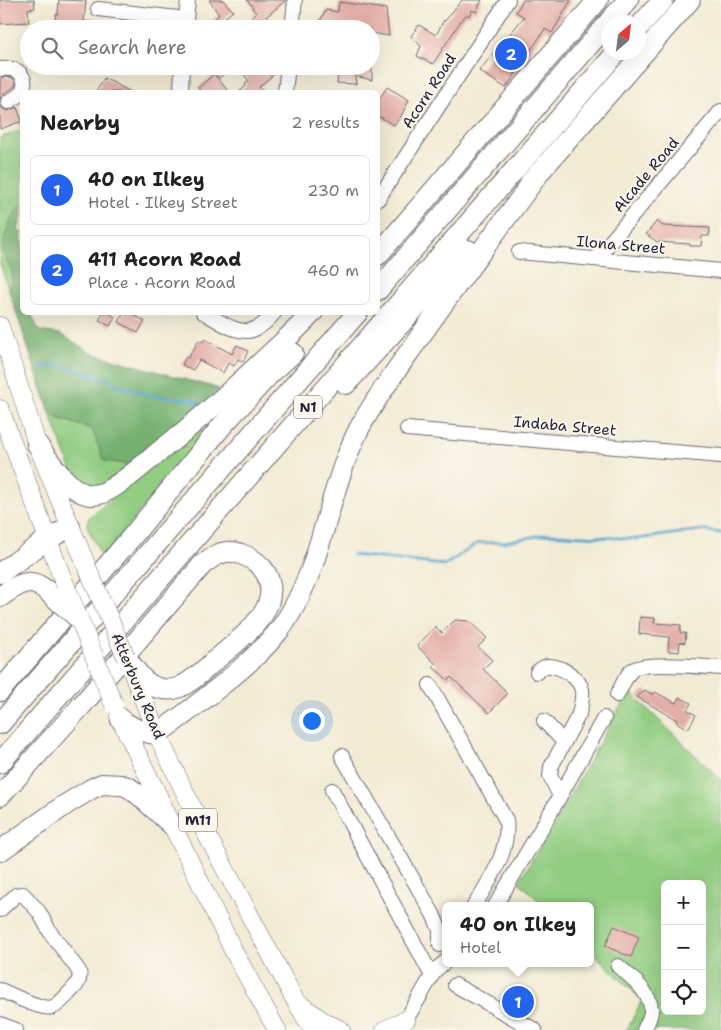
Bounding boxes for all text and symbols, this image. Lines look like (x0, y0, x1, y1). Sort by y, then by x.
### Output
north arrow (601, 15, 646, 60)
search box (20, 20, 380, 75)
icon: search (38, 34, 66, 62)
text: Search here (78, 35, 187, 60)
pin: 2 (495, 35, 527, 73)
street label: Acorn Road (397, 49, 461, 132)
text: Nearby (40, 109, 120, 137)
text: 2 results (291, 112, 360, 133)
street label: Alcade Road (609, 133, 684, 217)
text: 40 on Ilkey (88, 167, 205, 192)
text: 1 (53, 180, 61, 201)
text: 230 m (307, 180, 359, 201)
text: Hotel · Ilkey Street (88, 192, 238, 213)
street label: Ilona Street (576, 231, 666, 259)
text: 411 Acorn Road (88, 247, 241, 272)
text: 2 (51, 260, 63, 281)
text: 460 m (307, 260, 359, 281)
text: Place · Acorn Road (88, 272, 236, 293)
road number: N1 (294, 396, 322, 418)
street label: Indaba Street (513, 412, 617, 440)
street label: Atterbury Road (107, 630, 170, 743)
your location (299, 708, 325, 734)
road number: M11 (179, 808, 217, 832)
map controls (661, 880, 706, 1015)
button: + (661, 880, 706, 925)
popup (442, 902, 594, 967)
text: 40 on Ilkey (460, 912, 576, 937)
button: − (661, 925, 706, 970)
text: Hotel (460, 937, 501, 958)
button: locate (661, 970, 706, 1015)
pin: 1 (502, 983, 534, 1021)

